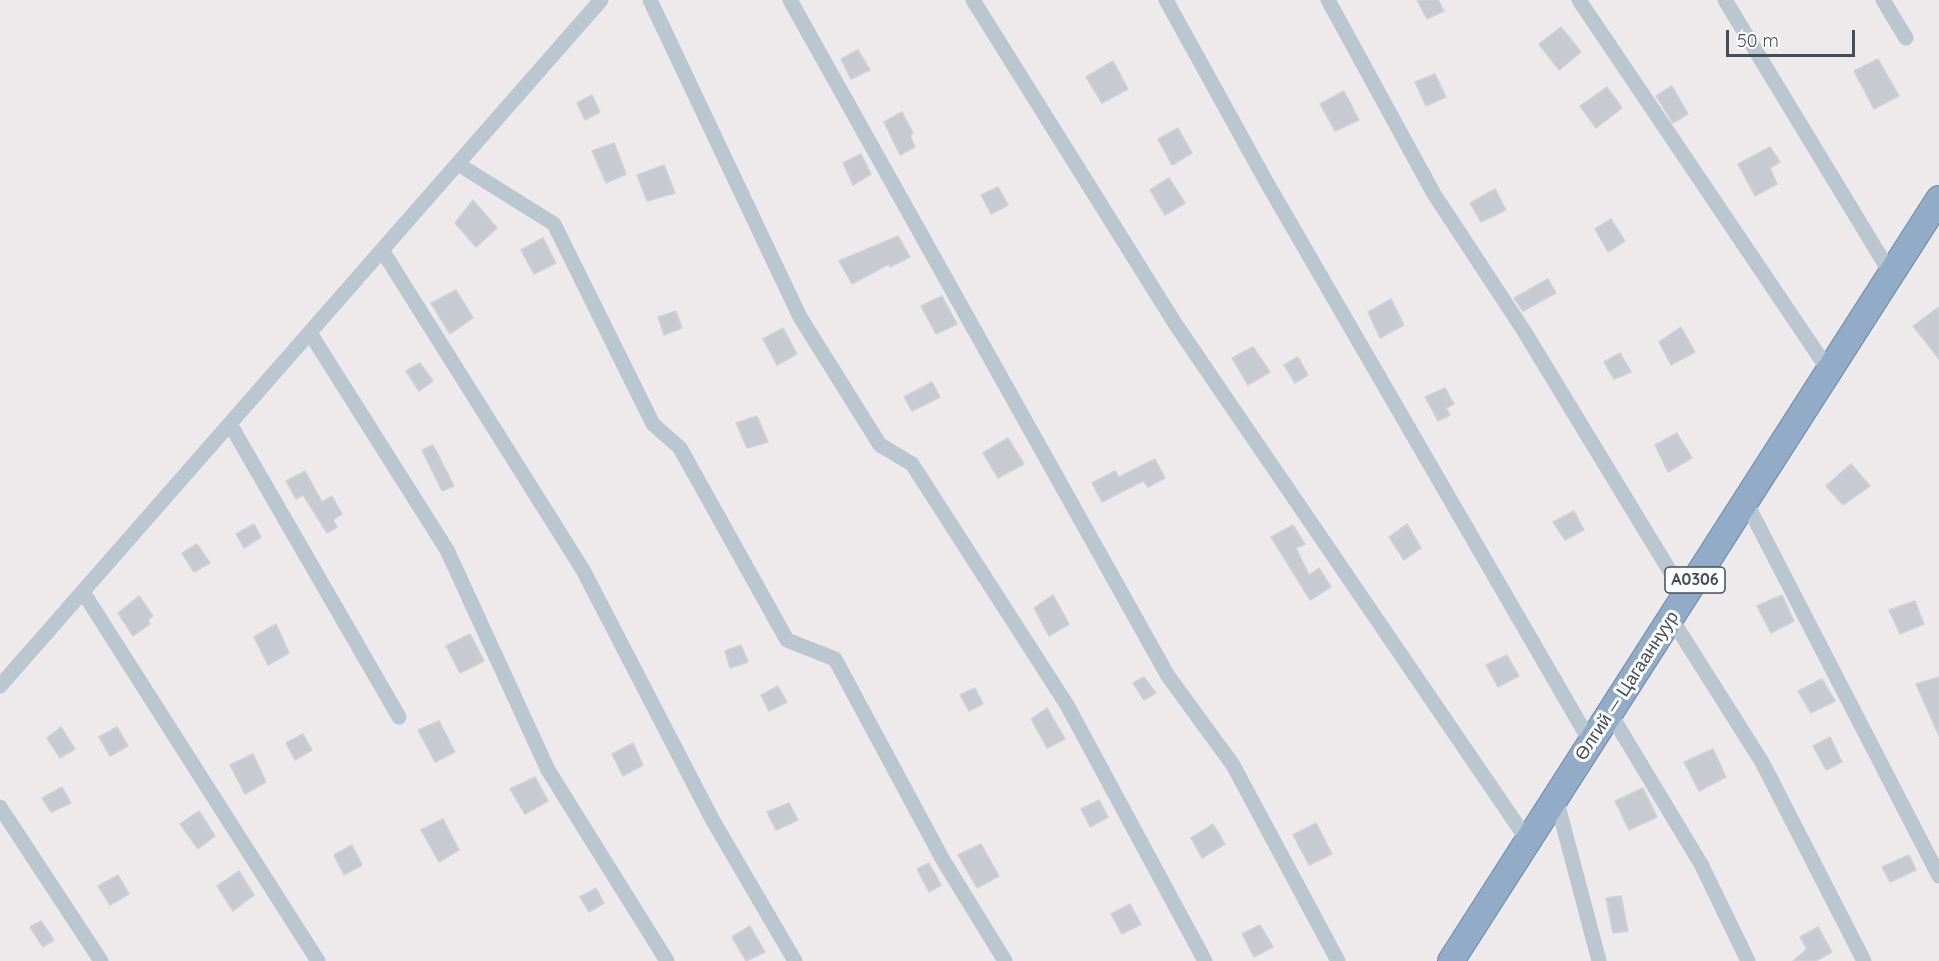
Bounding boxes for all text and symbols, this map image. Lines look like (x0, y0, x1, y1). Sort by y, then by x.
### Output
scale bar (1729, 18, 1858, 56)
text: 50 m (1737, 29, 1779, 52)
road number: A0306 (1665, 567, 1725, 593)
street label: Өлгий — Цагааннуур (1571, 607, 1683, 765)

